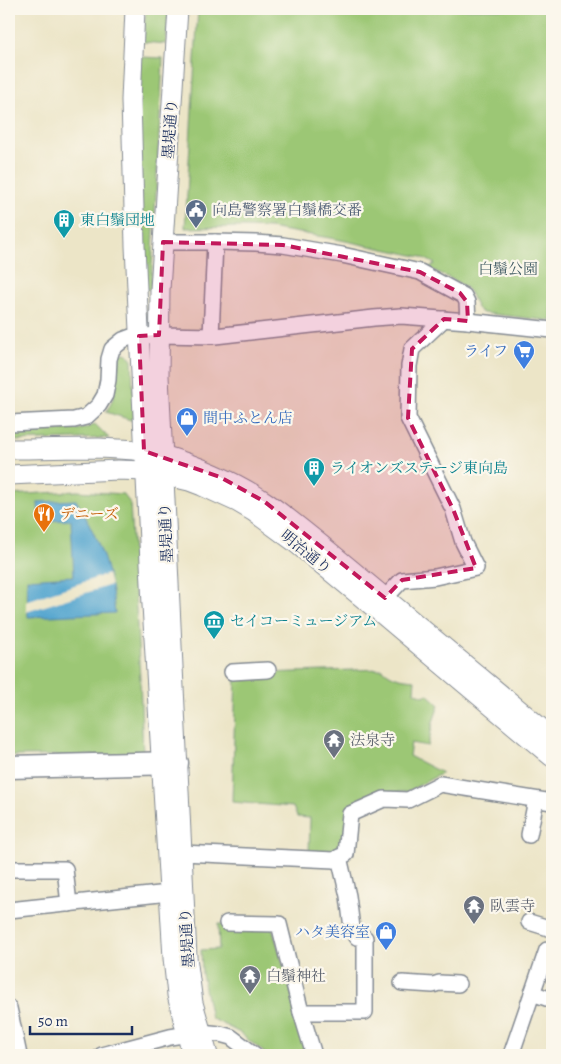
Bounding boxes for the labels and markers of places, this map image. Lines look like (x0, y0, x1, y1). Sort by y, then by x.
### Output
public building icon: 向島警察署白鬚橋交番 (184, 198, 208, 229)
place label: 向島警察署白鬚橋交番 (212, 200, 362, 220)
building icon: 東白鬚団地 (52, 208, 76, 239)
place label: 東白鬚団地 (80, 210, 155, 230)
supermarket icon: ライフ (512, 339, 536, 370)
place label: ライフ (464, 341, 508, 361)
shop icon: 間中ふとん店 (175, 406, 199, 437)
place label: 間中ふとん店 (203, 408, 293, 428)
building icon: ライオンズステージ東向島 (302, 456, 326, 487)
place label: ライオンズステージ東向島 (330, 458, 508, 478)
restaurant icon: デニーズ (32, 502, 56, 533)
place label: デニーズ (60, 504, 119, 524)
museum icon: セイコーミュージアム (202, 609, 226, 640)
place label: セイコーミュージアム (230, 611, 377, 631)
temple icon: 法泉寺 (322, 728, 346, 759)
place label: 法泉寺 (350, 730, 395, 750)
temple icon: 臥雲寺 (462, 894, 486, 925)
place label: 臥雲寺 (490, 896, 535, 916)
shop icon: ハタ美容室 (374, 920, 398, 951)
place label: ハタ美容室 (295, 922, 370, 942)
temple icon: 白鬚神社 (238, 964, 262, 995)
place label: 白鬚神社 (266, 966, 326, 986)

